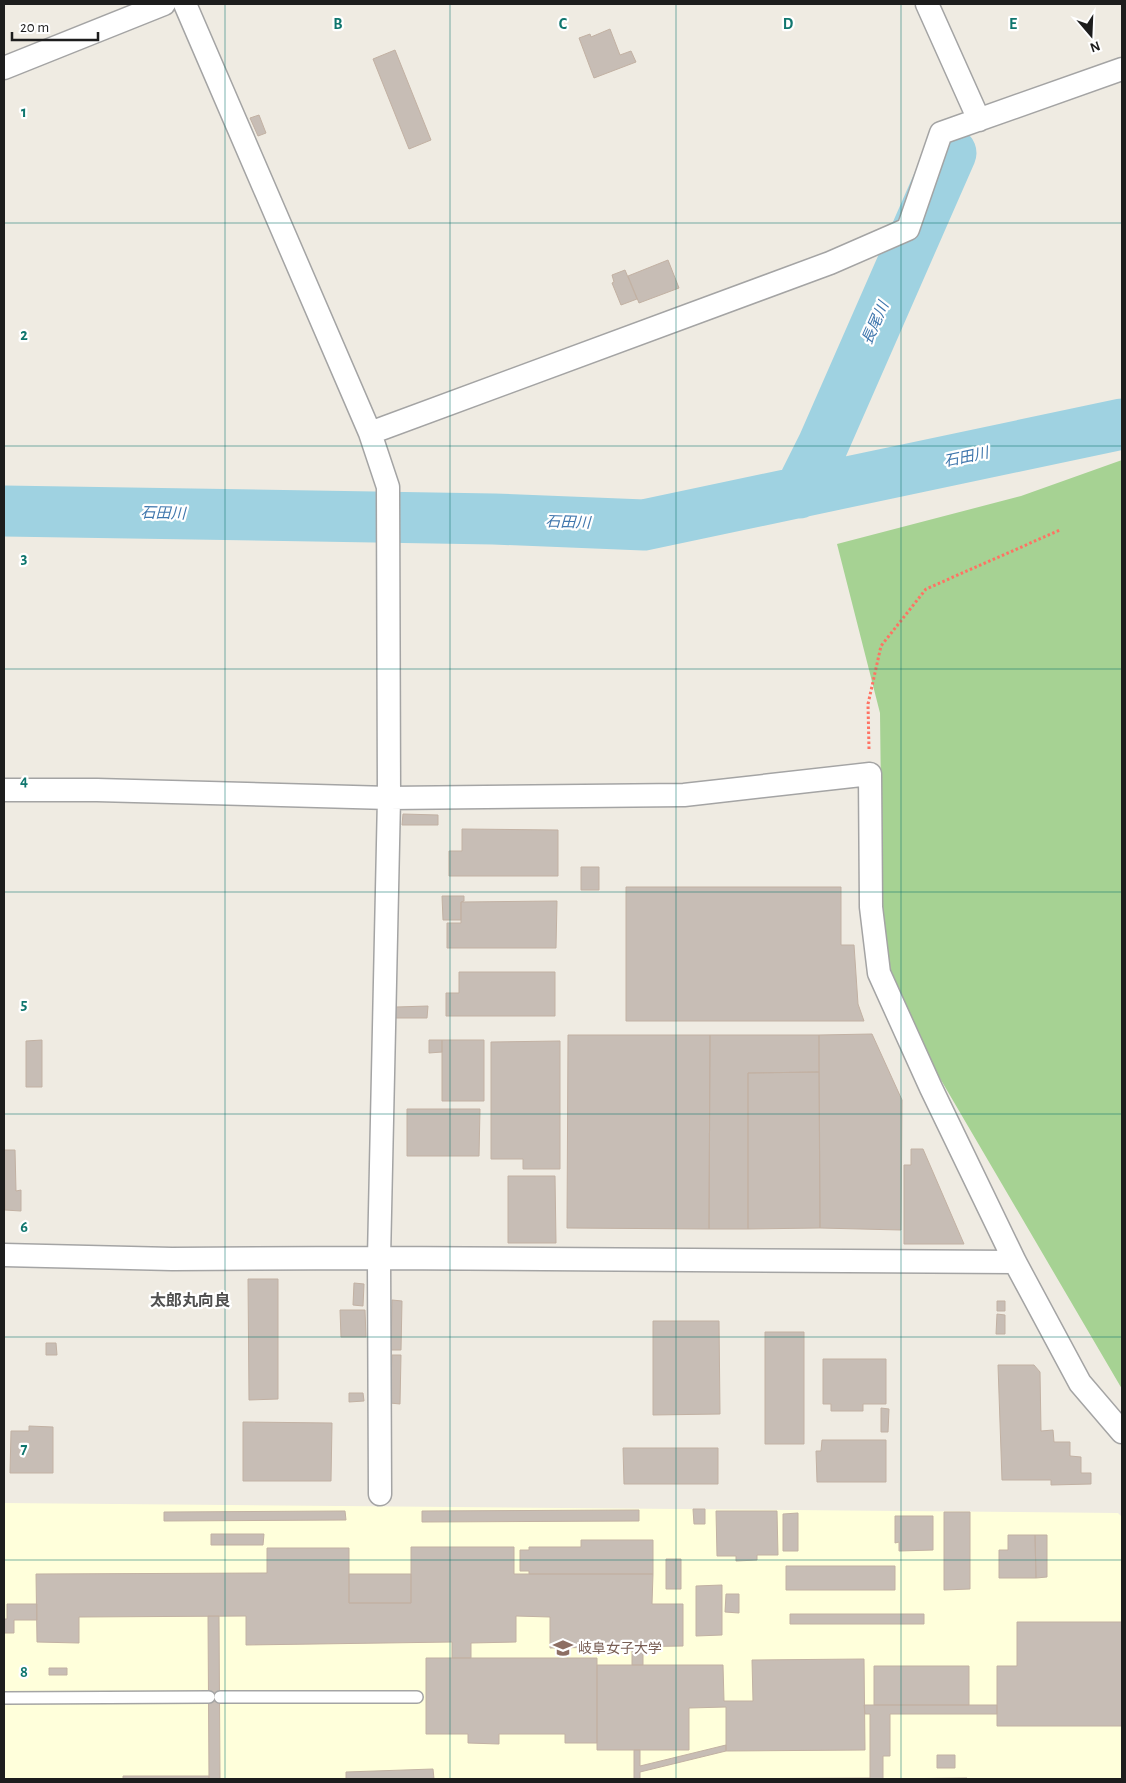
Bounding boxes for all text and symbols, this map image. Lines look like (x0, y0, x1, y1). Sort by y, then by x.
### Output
scale bar (12, 10, 99, 42)
north arrow (1066, 10, 1116, 60)
text: B (333, 16, 343, 32)
text: C (559, 16, 568, 32)
text: D (783, 16, 794, 32)
text: E (1009, 16, 1017, 32)
text: 20 m (20, 20, 49, 35)
text: N (1088, 38, 1102, 55)
text: 1 (21, 104, 27, 120)
water label: 長尾川 (859, 298, 892, 347)
text: 2 (20, 327, 28, 343)
water label: 石田川 (943, 445, 992, 470)
water label: 石田川 (140, 506, 188, 521)
water label: 石田川 (545, 514, 593, 531)
text: 3 (21, 550, 28, 566)
text: 4 (20, 773, 28, 789)
text: 5 (21, 996, 28, 1012)
text: 6 (20, 1219, 28, 1235)
district label: 太郎丸向良 (150, 1292, 230, 1309)
text: 7 (21, 1441, 28, 1457)
school or university icon: 岐阜女子大学 (552, 1637, 574, 1659)
place label: 岐阜女子大学 (578, 1641, 662, 1656)
text: 8 (20, 1664, 28, 1680)

